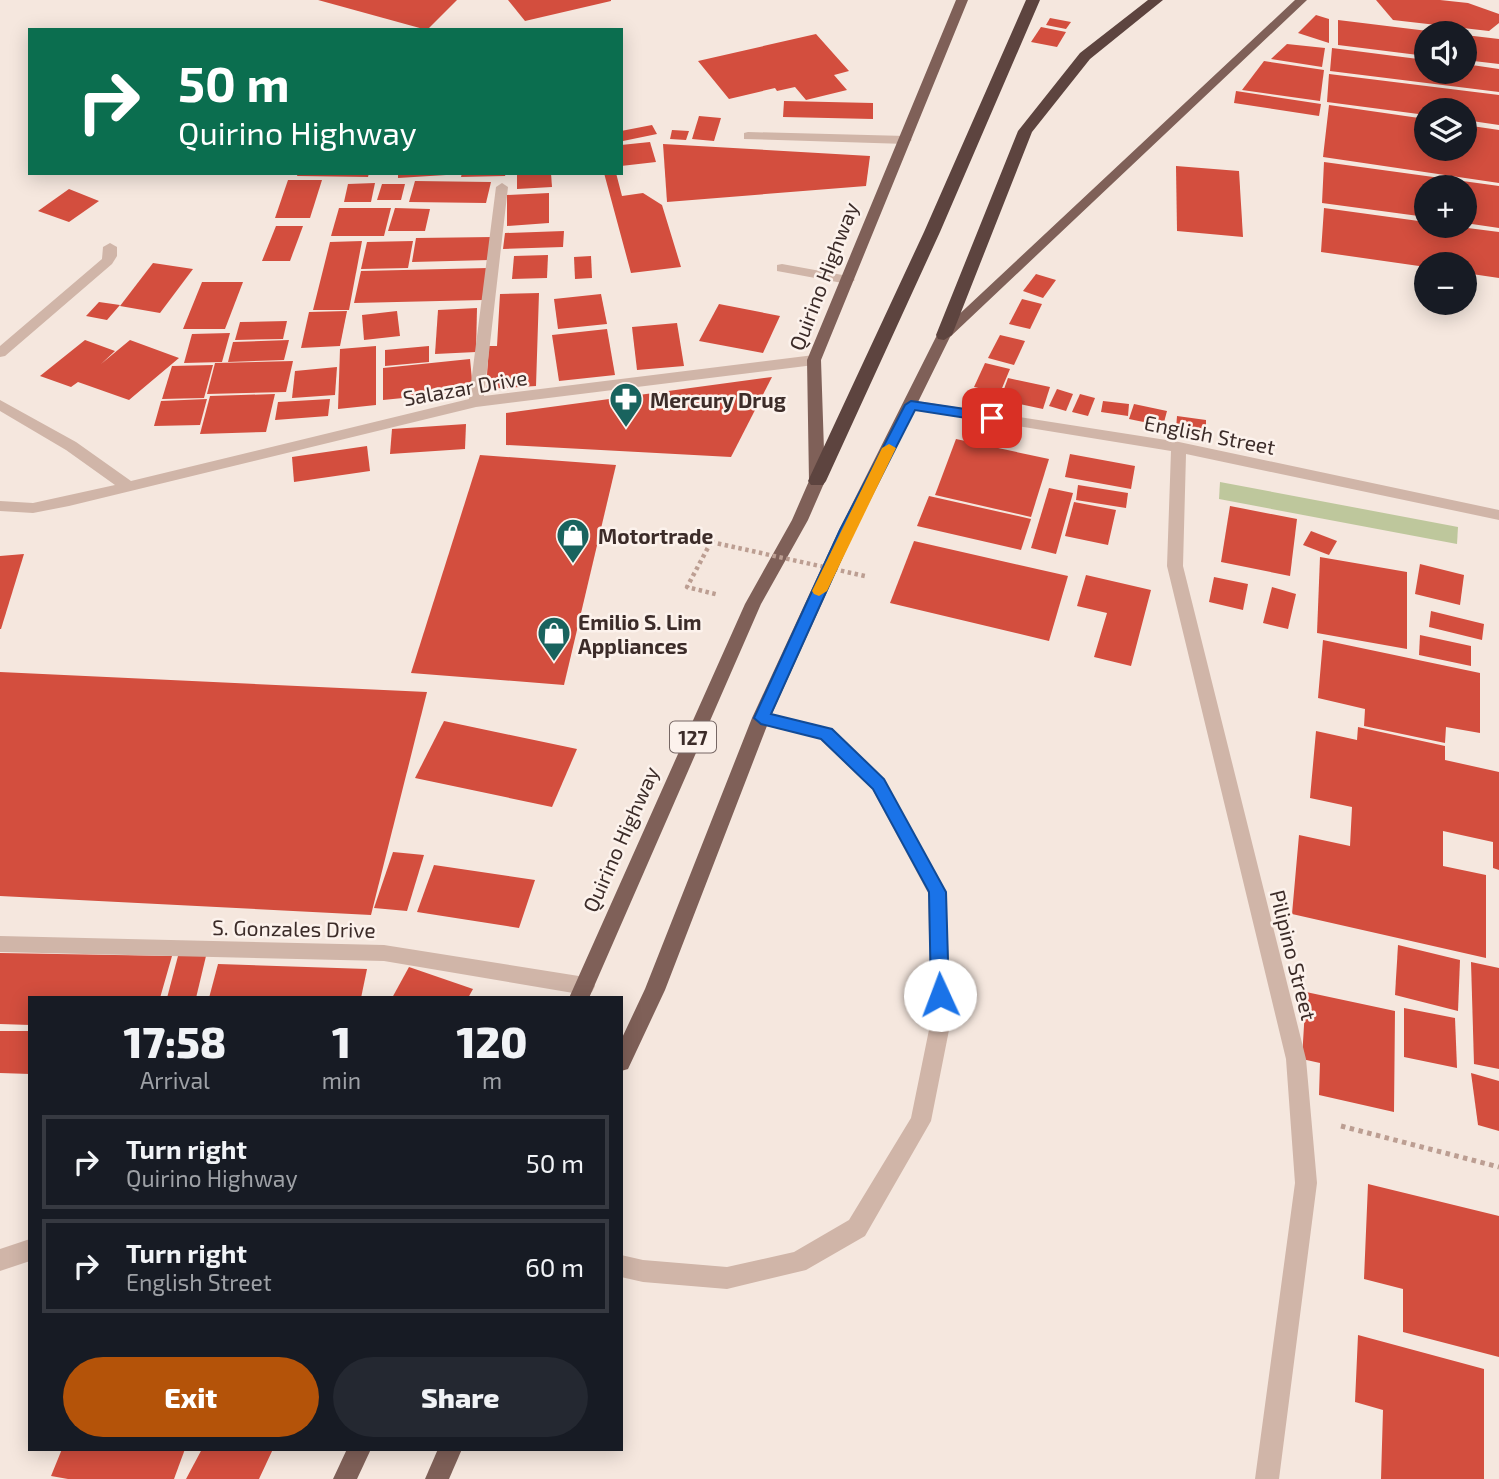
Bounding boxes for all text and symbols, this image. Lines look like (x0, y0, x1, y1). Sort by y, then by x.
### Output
map controls (1414, 21, 1477, 315)
button: sound (1414, 21, 1477, 84)
text: 50 m (178, 53, 290, 112)
icon: right (63, 56, 154, 147)
button: layers (1414, 98, 1477, 161)
text: Quirino Highway (178, 113, 417, 151)
button: + (1414, 175, 1477, 238)
street label: Quirino Highway (783, 198, 864, 354)
button: − (1414, 252, 1477, 315)
street label: Salazar Drive (401, 364, 529, 410)
pharmacy icon: Mercury Drug (607, 380, 645, 429)
place label: Mercury Drug (650, 387, 786, 413)
pin (962, 388, 1022, 448)
icon: arrive (973, 399, 1011, 437)
street label: English Street (1142, 409, 1278, 459)
shop icon: Motortrade (554, 516, 592, 565)
place label: Motortrade (598, 523, 714, 548)
place label: Emilio S. Lim Appliances (578, 609, 702, 658)
shop icon: Emilio S. Lim Appliances (535, 614, 573, 663)
road number: 127 (670, 722, 716, 752)
street label: Quirino Highway (577, 762, 664, 916)
street label: Pilipino Street (1266, 887, 1322, 1023)
street label: S. Gonzales Drive (212, 914, 376, 942)
position arrow (903, 958, 977, 1032)
text: 17:58 (124, 1016, 226, 1066)
text: 1 (332, 1016, 351, 1066)
text: 120 (457, 1016, 527, 1066)
text: Arrival (140, 1066, 210, 1094)
text: min (322, 1066, 361, 1094)
text: m (482, 1066, 502, 1094)
text: Turn right (126, 1133, 247, 1164)
icon: right (67, 1143, 105, 1181)
text: 50 m (526, 1147, 584, 1178)
text: Quirino Highway (126, 1164, 298, 1192)
text: Turn right (126, 1237, 247, 1268)
icon: right (67, 1247, 105, 1285)
text: 60 m (525, 1251, 584, 1282)
text: English Street (126, 1268, 272, 1296)
button: Exit (63, 1357, 319, 1437)
button: Share (333, 1357, 588, 1437)

